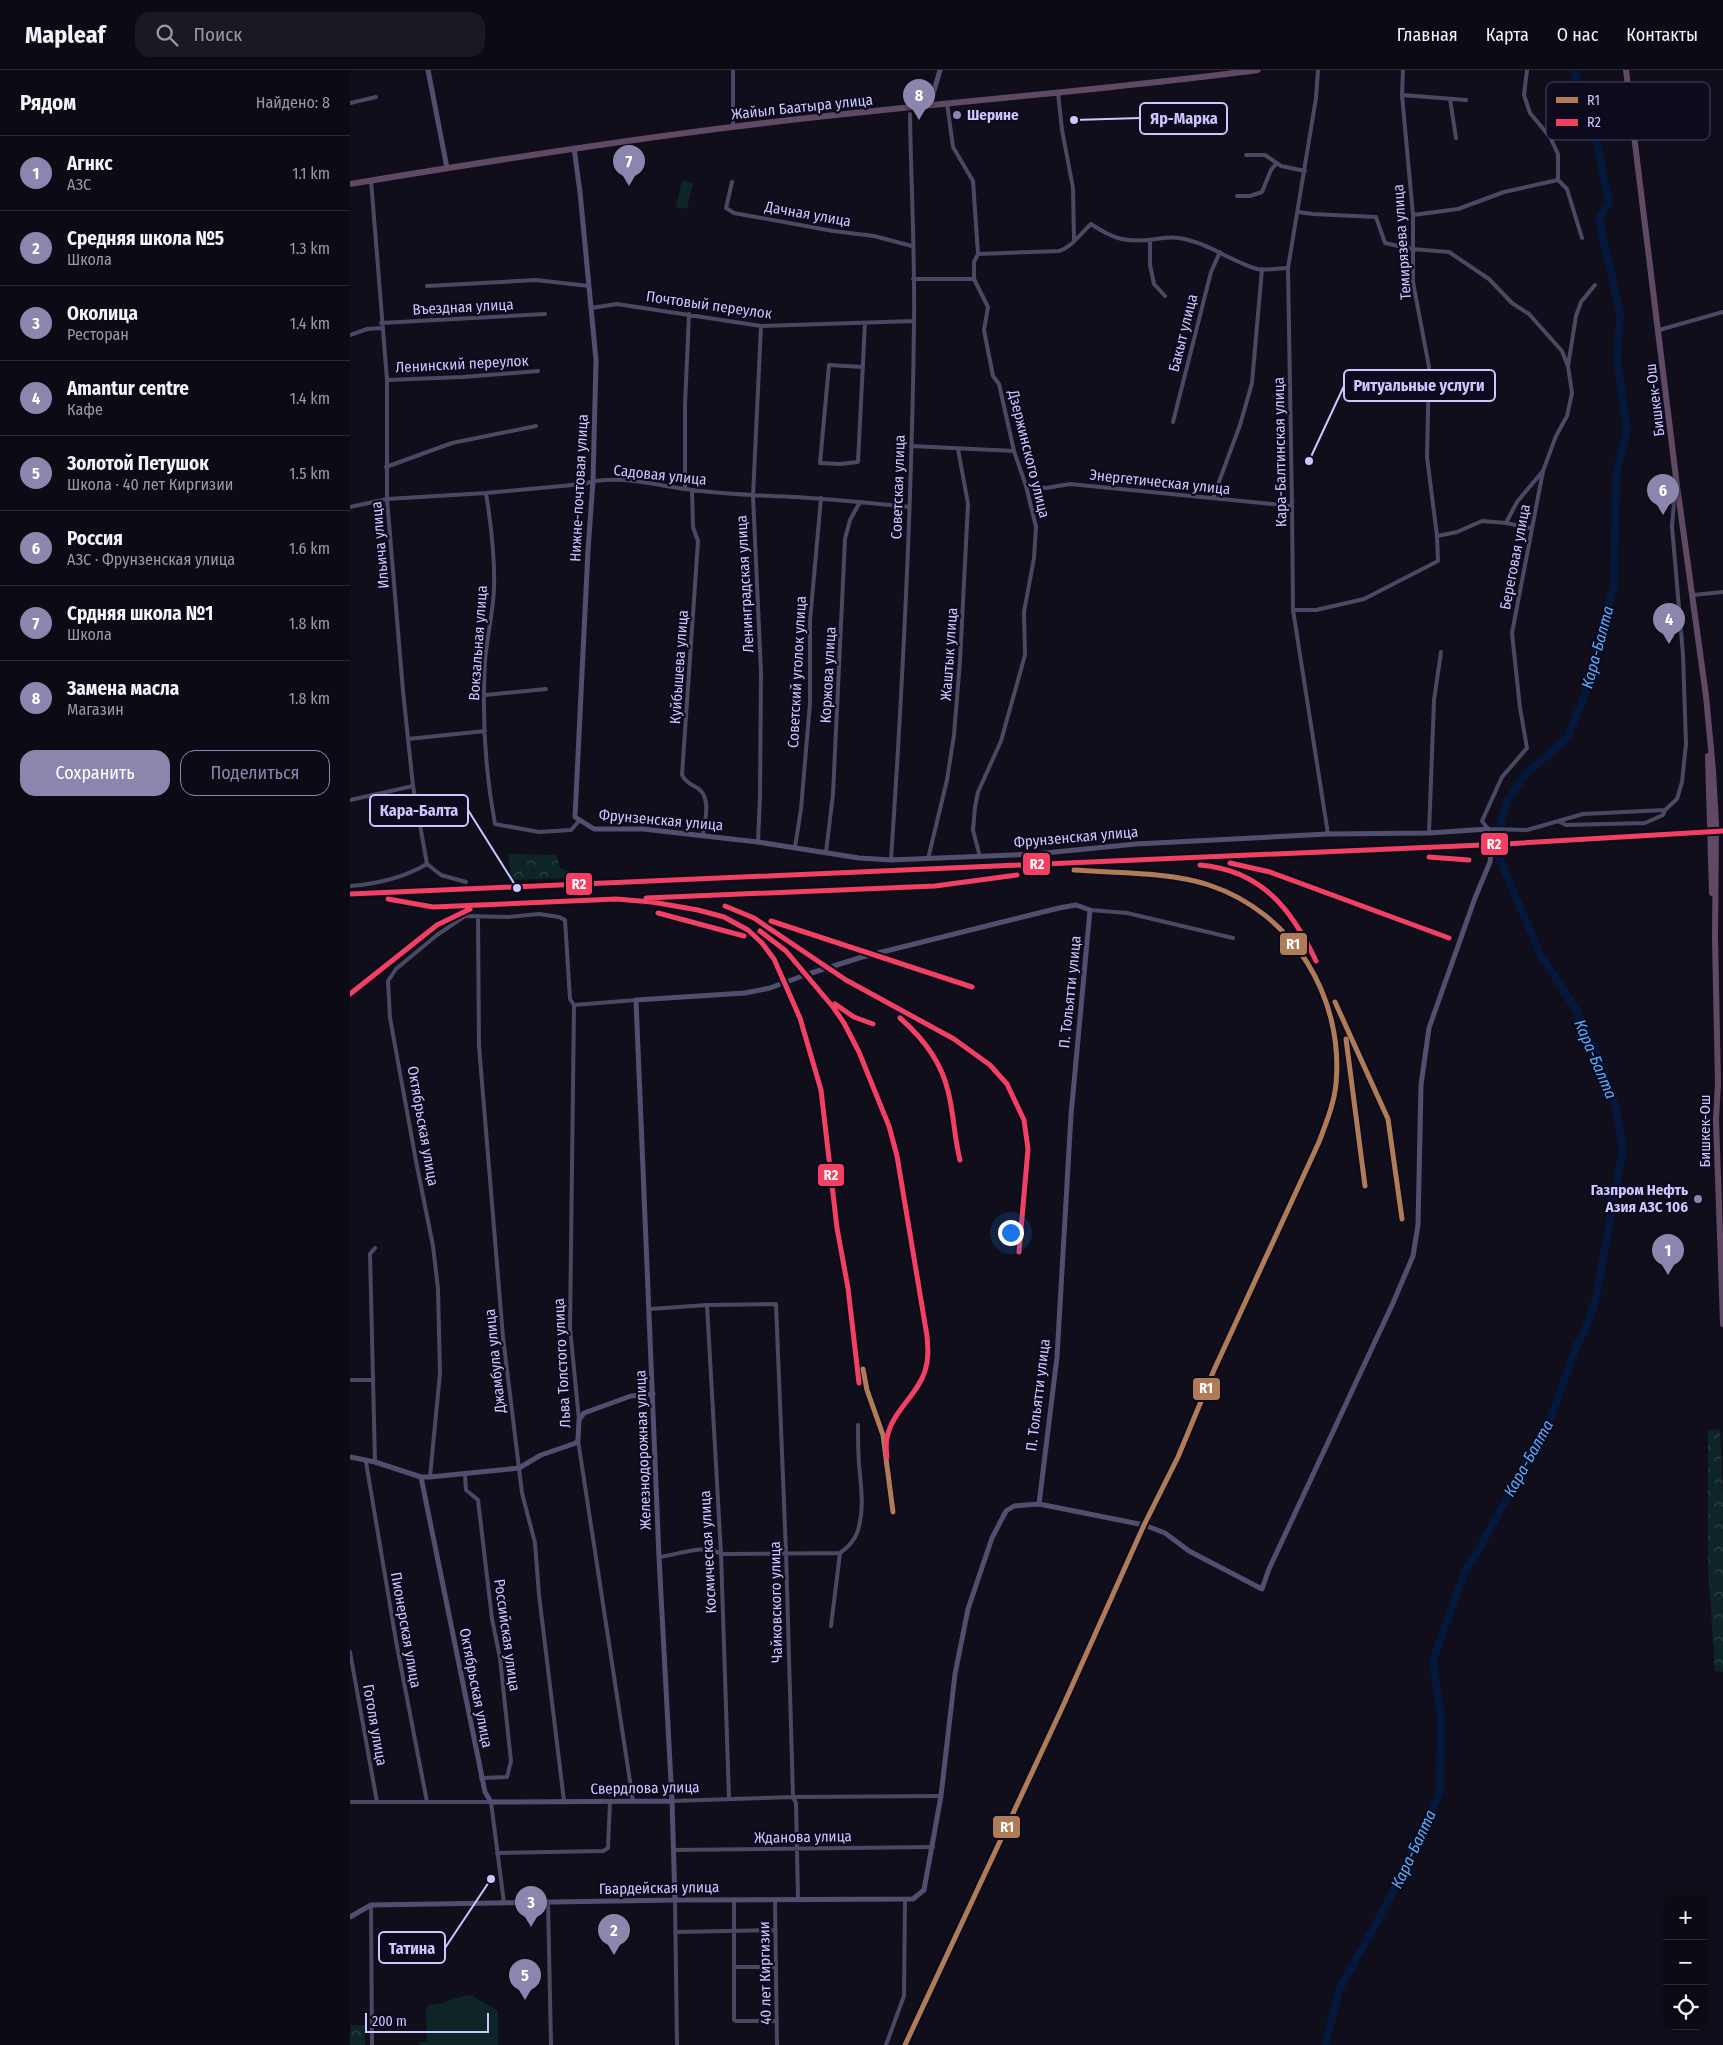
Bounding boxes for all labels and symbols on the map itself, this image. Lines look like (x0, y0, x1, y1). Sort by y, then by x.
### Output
pin: 8 (903, 79, 935, 120)
legend (1546, 82, 1710, 140)
street label: Жайыл Баатыра улица (730, 91, 874, 123)
text: R1 (1587, 92, 1600, 109)
callout: Яр-Марка (1140, 103, 1227, 134)
place label: Шерине (967, 106, 1019, 124)
marker: Шерине (951, 109, 963, 121)
text: Яр-Марка (1150, 109, 1218, 128)
text: R2 (1587, 114, 1601, 131)
pin: 7 (613, 145, 645, 186)
street label: Темирязева улица (1389, 184, 1415, 300)
street label: Дачная улица (763, 197, 852, 230)
street label: Почтовый переулок (645, 287, 773, 323)
street label: Бакыт улица (1165, 292, 1201, 374)
street label: Въездная улица (412, 295, 514, 319)
street label: Ленинский переулок (395, 352, 529, 376)
street label: Бишкек-Ош (1642, 363, 1668, 437)
callout: Ритуальные услуги (1344, 370, 1495, 401)
text: Ритуальные услуги (1353, 376, 1485, 395)
street label: Кара-Балтинская улица (1270, 377, 1290, 527)
street label: Дзержинского улица (1004, 387, 1054, 520)
street label: Нижне-почтовая улица (566, 414, 592, 562)
street label: Советская улица (887, 434, 909, 540)
street label: Садовая улица (613, 461, 707, 489)
street label: Энергетическая улица (1089, 466, 1231, 498)
pin: 6 (1647, 474, 1679, 515)
street label: Ильича улица (367, 501, 393, 589)
street label: Береговая улица (1496, 503, 1534, 611)
street label: Ленинградская улица (732, 515, 758, 653)
street label: Вокзальная улица (465, 585, 491, 701)
street label: Советский уголок улица (784, 596, 810, 748)
pin: 4 (1653, 603, 1685, 644)
water label: Кара-Балта (1577, 604, 1618, 690)
street label: Жаштык улица (937, 607, 961, 701)
street label: Куйбышева улица (666, 609, 692, 725)
street label: Коржова улица (816, 626, 840, 724)
callout: Кара-Балта (370, 795, 468, 826)
text: Кара-Балта (380, 801, 458, 820)
street label: Фрунзенская улица (598, 806, 724, 834)
street label: Фрунзенская улица (1013, 823, 1139, 851)
line badge: R2 (1480, 832, 1509, 856)
text: R2 (1487, 836, 1502, 853)
line badge: R2 (1022, 852, 1051, 876)
text: R2 (1030, 856, 1045, 873)
line badge: R2 (565, 872, 593, 896)
text: R2 (572, 876, 587, 893)
line badge: R1 (1279, 932, 1308, 956)
street label: П. Тольятти улица (1055, 935, 1085, 1049)
text: R1 (1286, 936, 1300, 953)
water label: Кара-Балта (1570, 1017, 1621, 1102)
street label: Октябрьская улица (404, 1065, 442, 1187)
street label: Бишкек-Ош (1696, 1094, 1714, 1168)
line badge: R2 (817, 1163, 845, 1187)
text: R2 (824, 1167, 839, 1184)
place label: Газпром Нефть Азия АЗС 106 (1591, 1181, 1688, 1216)
marker: Газпром Нефть Азия АЗС 106 (1692, 1193, 1704, 1205)
your location (998, 1220, 1024, 1246)
pin: 1 (1652, 1234, 1684, 1275)
street label: Льва Толстого улица (550, 1298, 574, 1428)
street label: Джамбула улица (481, 1308, 510, 1415)
street label: П. Тольятти улица (1022, 1338, 1054, 1452)
street label: Железнодорожная улица (631, 1370, 655, 1530)
line badge: R1 (1192, 1377, 1221, 1401)
text: R1 (1199, 1380, 1213, 1397)
water label: Кара-Балта (1500, 1417, 1557, 1500)
street label: Космическая улица (696, 1490, 720, 1614)
street label: Чайковского улица (766, 1541, 786, 1663)
street label: Пионерская улица (387, 1571, 425, 1689)
street label: Российская улица (490, 1578, 524, 1692)
street label: Октябрьская улица (456, 1627, 496, 1749)
street label: Гоголя улица (359, 1683, 391, 1767)
street label: Свердлова улица (590, 1778, 700, 1798)
water label: Кара-Балта (1387, 1807, 1440, 1892)
line badge: R1 (992, 1815, 1021, 1839)
text: R1 (1000, 1819, 1014, 1836)
street label: Жданова улица (754, 1827, 852, 1847)
street label: Гвардейская улица (599, 1878, 719, 1898)
pin: 3 (515, 1886, 547, 1927)
pin: 2 (598, 1914, 630, 1955)
street label: 40 лет Киргизии (755, 1921, 775, 2025)
callout: Татина (379, 1932, 445, 1963)
text: Татина (389, 1939, 435, 1958)
pin: 5 (509, 1959, 541, 2000)
scale bar (365, 2010, 489, 2033)

